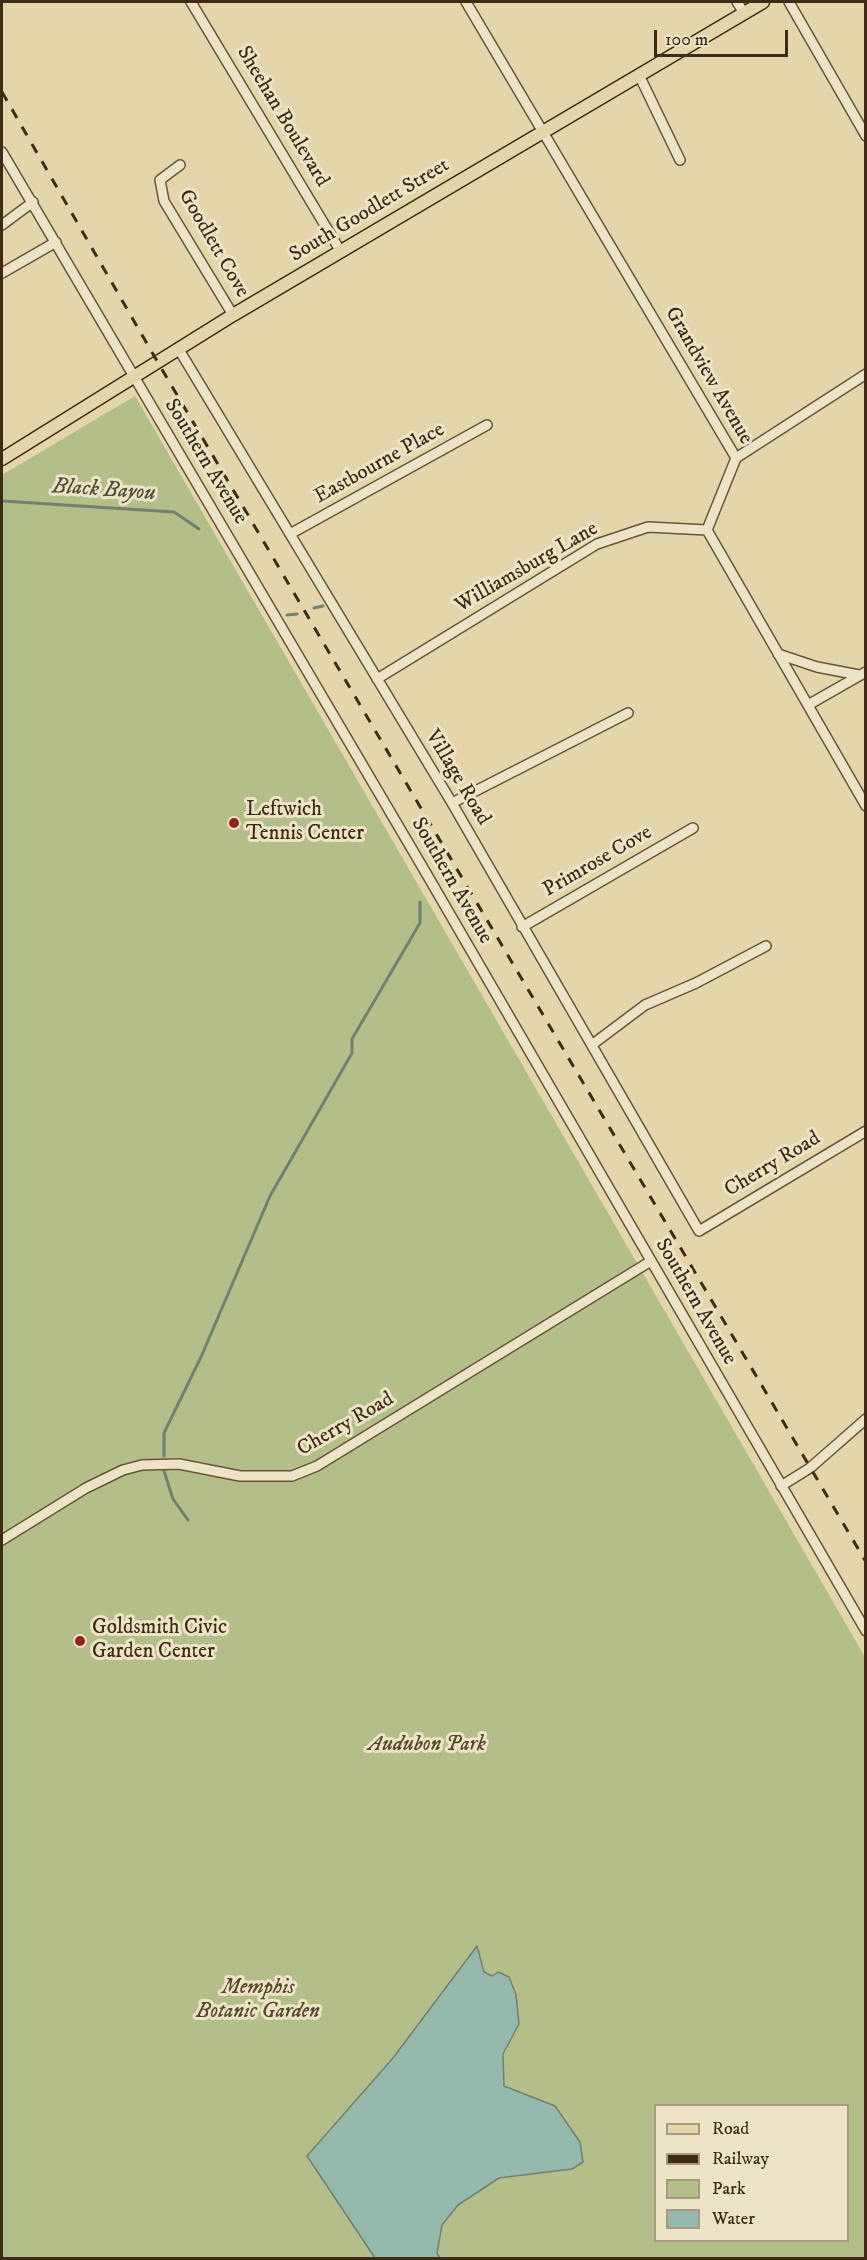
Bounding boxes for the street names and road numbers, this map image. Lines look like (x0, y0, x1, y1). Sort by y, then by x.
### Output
street label: Sheehan Boulevard (230, 42, 334, 192)
street label: South Goodlett Street (286, 153, 454, 269)
street label: Goodlett Cove (172, 186, 254, 302)
street label: Grandview Avenue (658, 303, 758, 449)
street label: Southern Avenue (158, 395, 252, 529)
street label: Eastbourne Place (311, 418, 449, 510)
street label: Williamsburg Lane (451, 517, 603, 619)
street label: Village Road (419, 726, 495, 830)
street label: Southern Avenue (405, 813, 497, 949)
street label: Primrose Cove (539, 821, 657, 903)
street label: Cherry Road (721, 1127, 825, 1203)
street label: Southern Avenue (649, 1234, 741, 1370)
street label: Cherry Road (293, 1387, 399, 1463)

